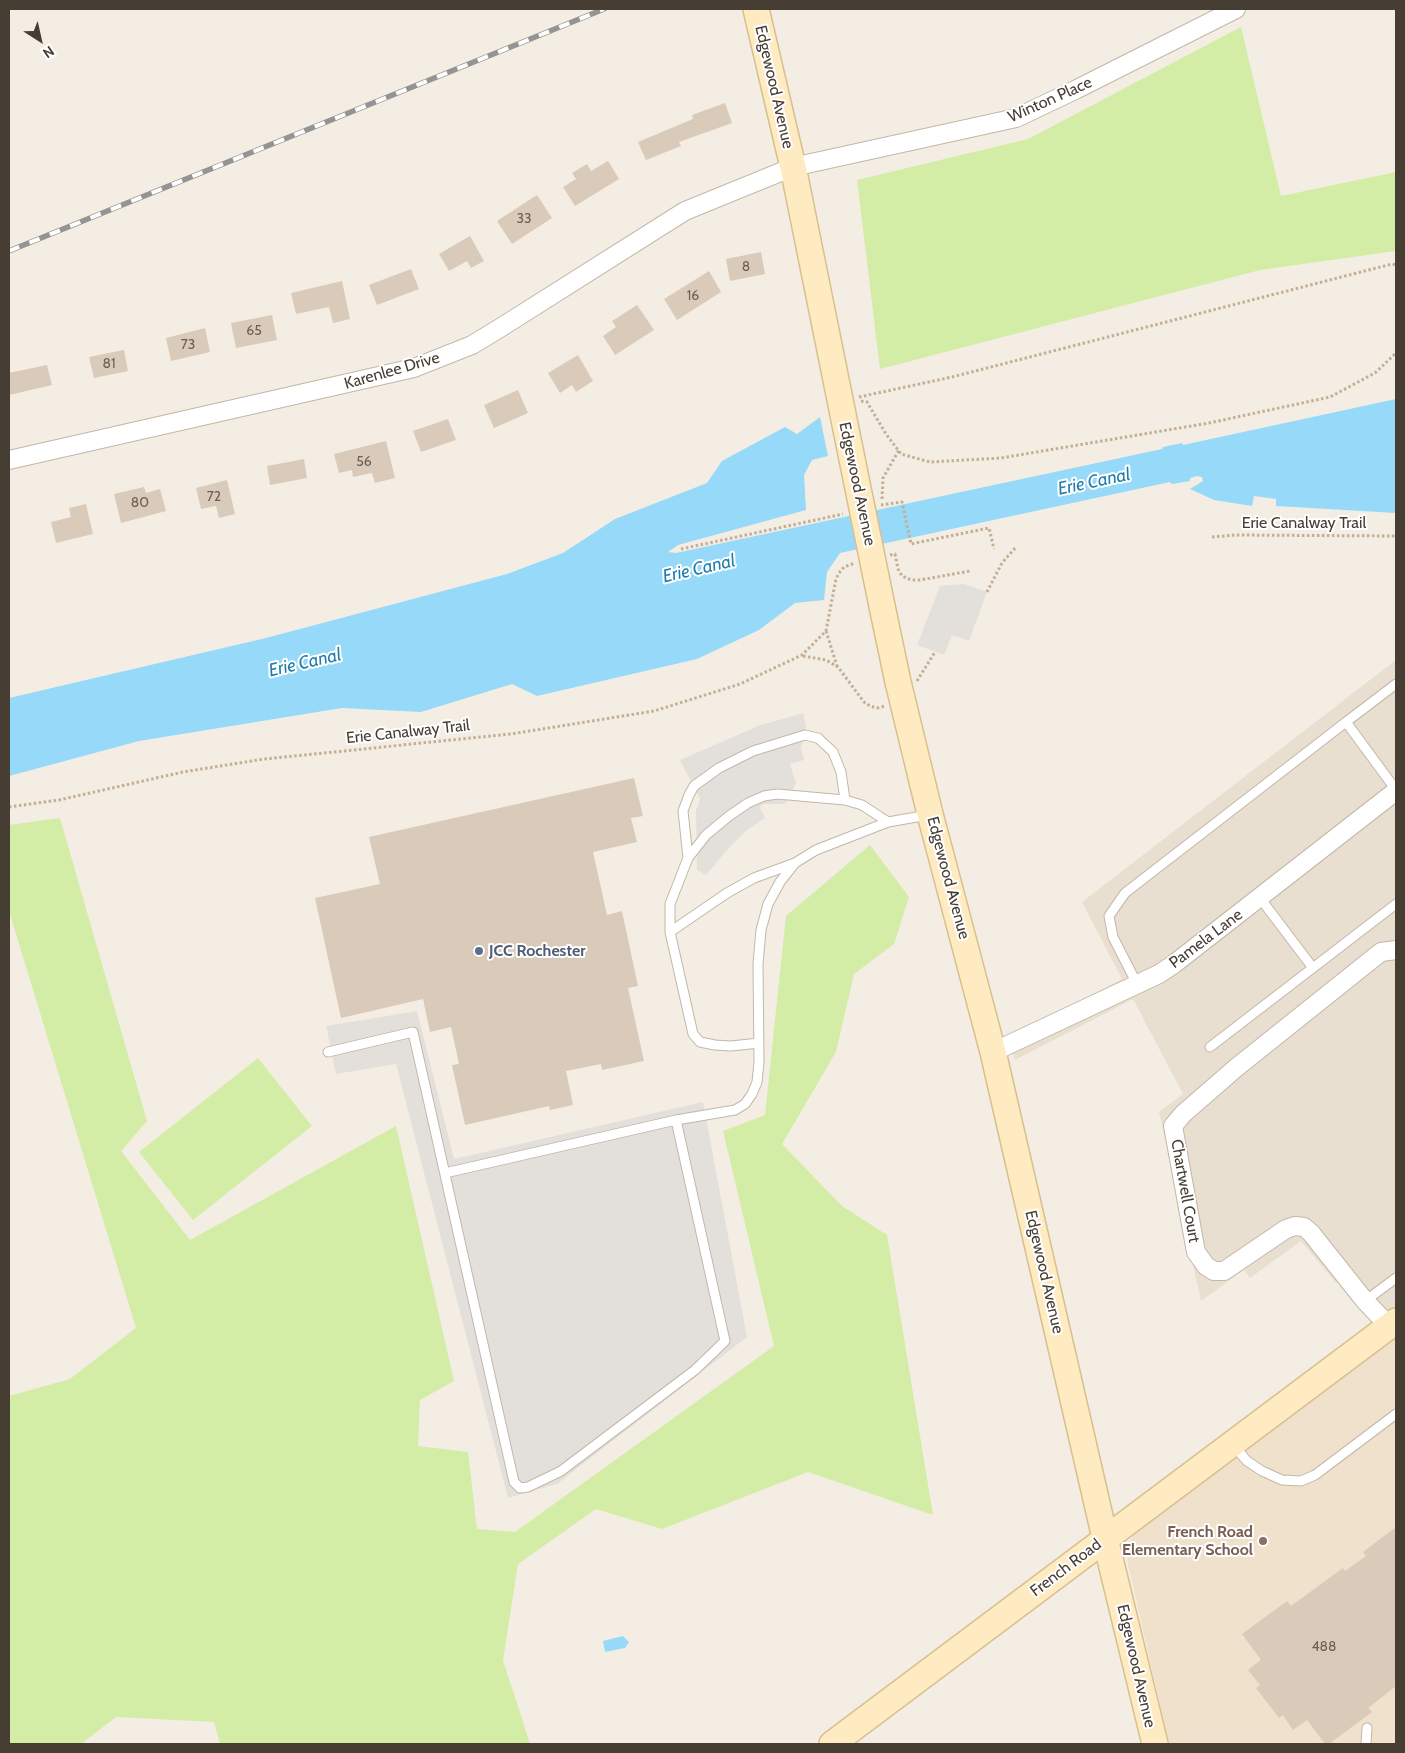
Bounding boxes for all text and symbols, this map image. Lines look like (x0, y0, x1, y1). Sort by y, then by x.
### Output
north arrow (15, 15, 65, 65)
street label: Edgewood Avenue (750, 23, 798, 151)
text: N (39, 42, 58, 63)
street label: Winton Place (1005, 73, 1095, 127)
house number: 33 (516, 211, 532, 227)
house number: 8 (742, 259, 750, 275)
house number: 16 (687, 288, 699, 304)
house number: 65 (246, 323, 262, 339)
house number: 73 (181, 337, 195, 353)
street label: Karenlee Drive (342, 348, 442, 394)
house number: 81 (102, 356, 116, 372)
street label: Edgewood Avenue (835, 420, 879, 548)
house number: 56 (356, 454, 372, 470)
water label: Erie Canal (1056, 464, 1132, 500)
house number: 72 (207, 489, 221, 505)
house number: 80 (131, 495, 149, 511)
street label: Erie Canalway Trail (1242, 513, 1366, 533)
water label: Erie Canal (661, 550, 737, 588)
water label: Erie Canal (267, 644, 343, 682)
street label: Erie Canalway Trail (345, 716, 471, 748)
street label: Edgewood Avenue (922, 815, 974, 941)
street label: Pamela Lane (1166, 905, 1246, 973)
place label: JCC Rochester (489, 941, 585, 961)
marker: JCC Rochester (473, 945, 485, 957)
street label: Chartwell Court (1166, 1138, 1204, 1244)
street label: Edgewood Avenue (1020, 1208, 1068, 1336)
place label: French Road Elementary School (1122, 1522, 1253, 1560)
street label: French Road (1027, 1535, 1105, 1601)
marker: French Road Elementary School (1257, 1535, 1269, 1547)
street label: Edgewood Avenue (1112, 1602, 1160, 1730)
house number: 488 (1311, 1639, 1337, 1655)

